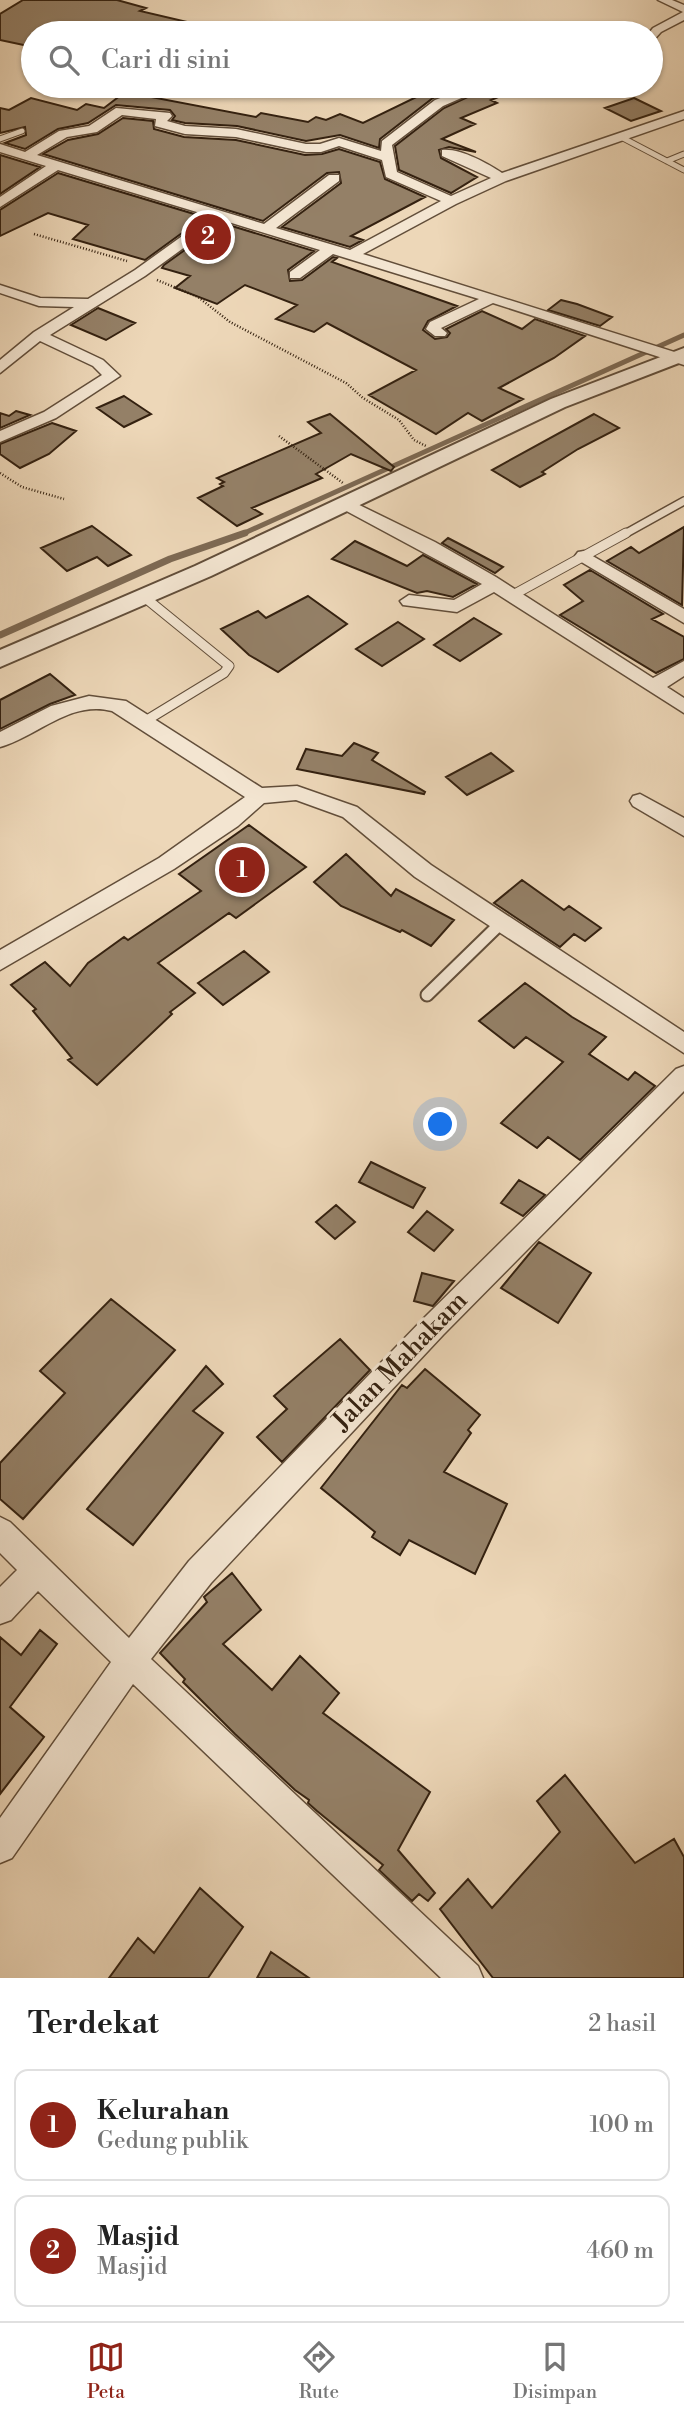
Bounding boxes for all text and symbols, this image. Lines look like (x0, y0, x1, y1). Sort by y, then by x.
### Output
search box (21, 21, 663, 98)
icon: search (45, 41, 83, 79)
text: Cari di sini (101, 44, 230, 76)
pin: 2 (185, 211, 231, 263)
pin: 1 (219, 844, 265, 896)
your location (423, 1107, 457, 1141)
street label: Jalan Mahakam (325, 1285, 475, 1438)
text: Terdekat (28, 2005, 159, 2043)
text: 2 hasil (588, 2010, 656, 2038)
text: Kelurahan (97, 2095, 229, 2127)
text: 1 (47, 2111, 59, 2139)
text: 100 m (589, 2111, 654, 2139)
text: Gedung publik (97, 2127, 248, 2155)
text: Masjid (97, 2221, 179, 2253)
text: 2 (46, 2237, 60, 2265)
text: 460 m (586, 2237, 654, 2265)
text: Masjid (97, 2253, 167, 2281)
tab: Peta (87, 2338, 125, 2404)
tab: Rute (299, 2338, 339, 2404)
tab: Disimpan (513, 2338, 597, 2404)

